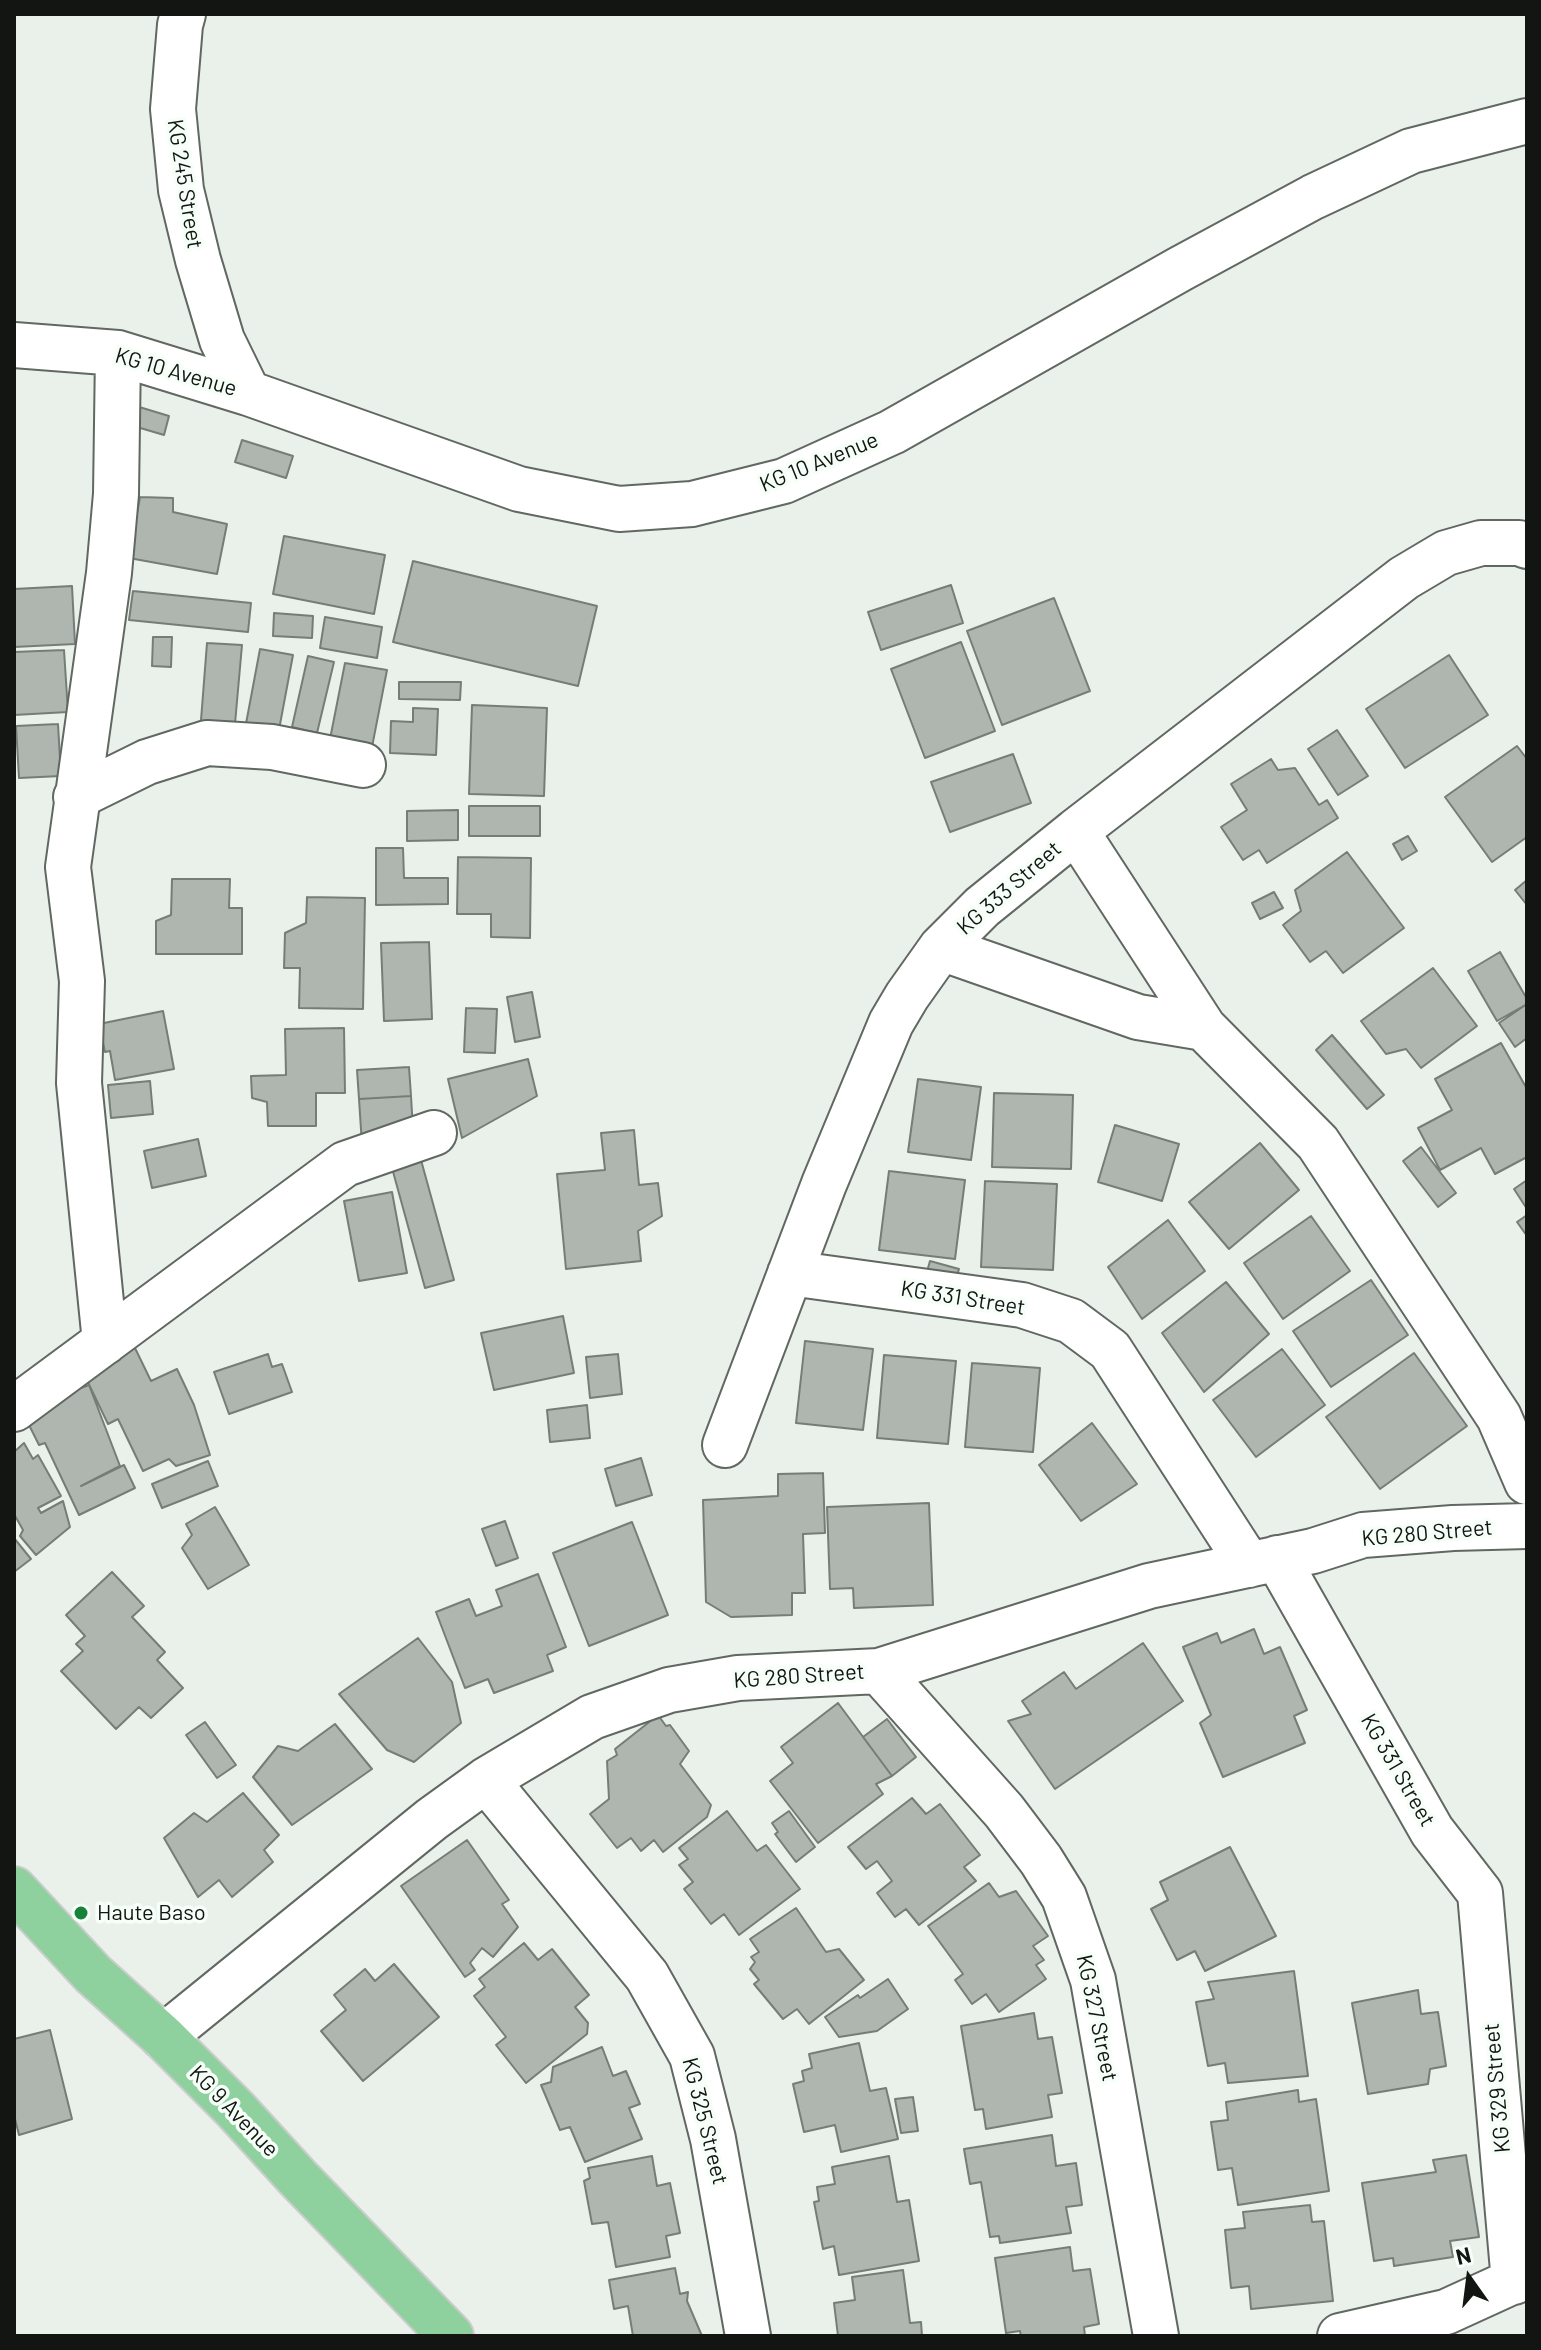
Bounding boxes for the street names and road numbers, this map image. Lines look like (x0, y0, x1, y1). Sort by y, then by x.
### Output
street label: KG 245 Street (162, 117, 208, 251)
street label: KG 10 Avenue (112, 342, 240, 402)
street label: KG 10 Avenue (756, 426, 882, 498)
street label: KG 333 Street (951, 836, 1067, 940)
street label: KG 331 Street (899, 1275, 1027, 1321)
street label: KG 280 Street (1360, 1514, 1494, 1552)
street label: KG 280 Street (733, 1658, 865, 1694)
street label: KG 331 Street (1355, 1709, 1441, 1831)
street label: KG 327 Street (1071, 1952, 1123, 2084)
street label: KG 329 Street (1478, 2022, 1516, 2154)
street label: KG 325 Street (676, 2055, 734, 2187)
street label: KG 9 Avenue (184, 2060, 284, 2162)

